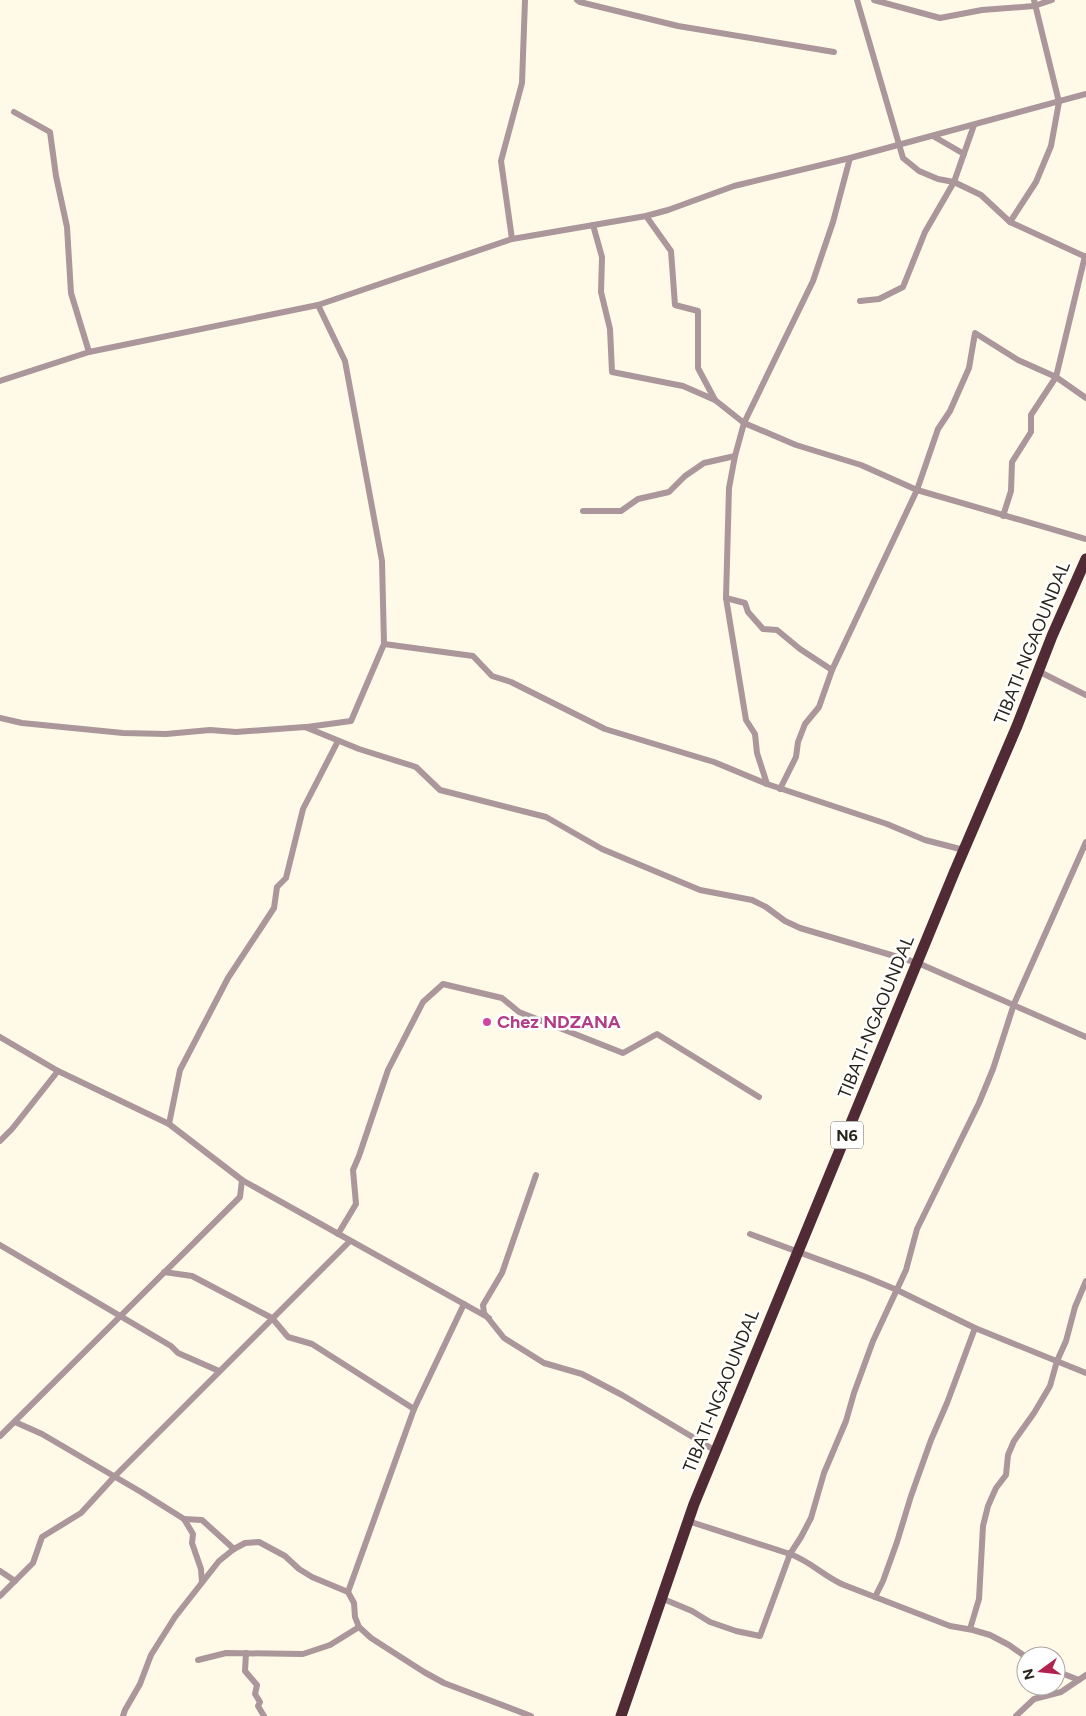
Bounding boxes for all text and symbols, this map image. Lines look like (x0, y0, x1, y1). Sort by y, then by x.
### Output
street label: TIBATI-NGAOUNDAL (989, 558, 1075, 728)
street label: TIBATI-NGAOUNDAL (833, 932, 919, 1102)
place label: Chez NDZANA (497, 1011, 621, 1033)
marker: Chez NDZANA (481, 1016, 493, 1028)
road number: N6 (831, 1122, 863, 1148)
street label: TIBATI-NGAOUNDAL (678, 1306, 764, 1476)
north arrow (1016, 1646, 1066, 1696)
text: N (1019, 1667, 1039, 1682)

